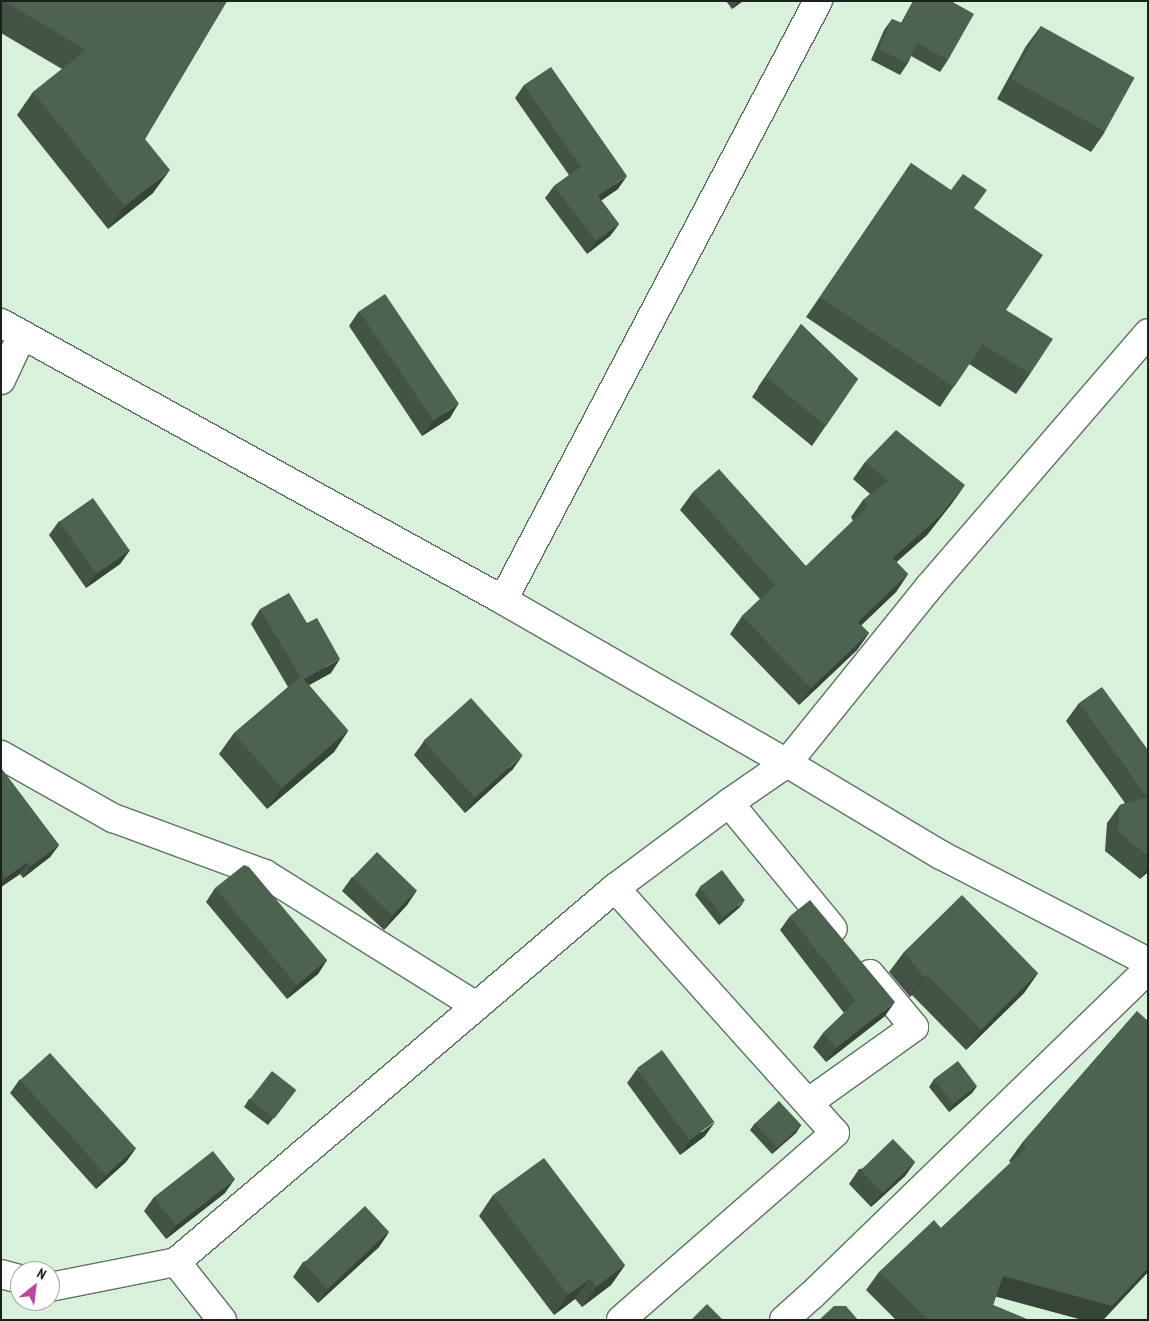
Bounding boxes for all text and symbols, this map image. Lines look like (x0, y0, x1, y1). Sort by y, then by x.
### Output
north arrow (10, 1261, 60, 1311)
text: N (34, 1264, 49, 1283)

